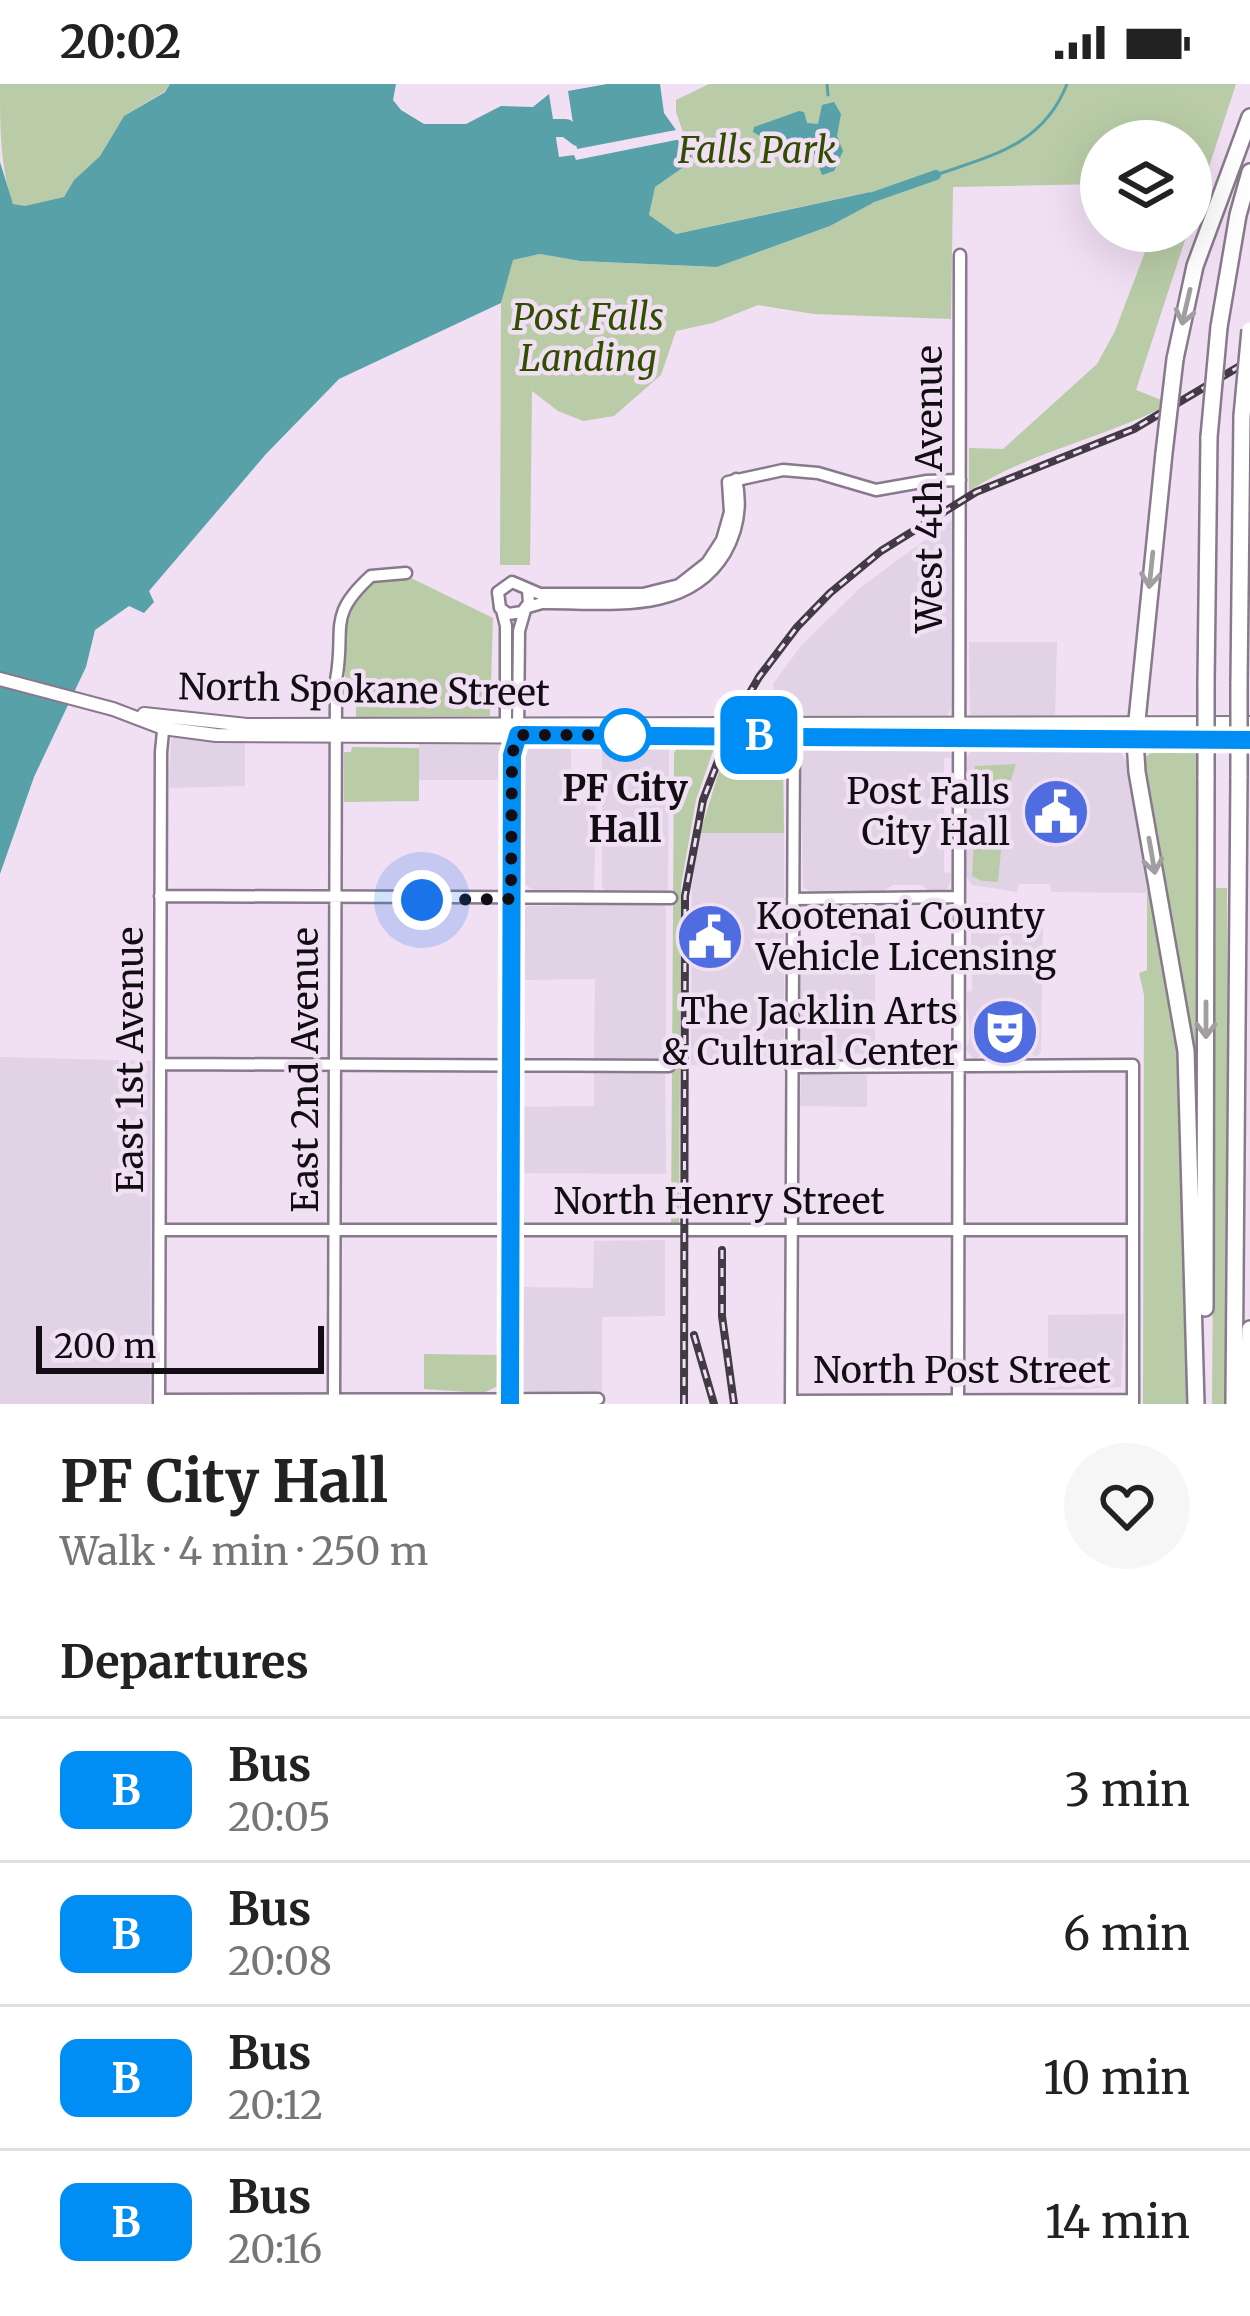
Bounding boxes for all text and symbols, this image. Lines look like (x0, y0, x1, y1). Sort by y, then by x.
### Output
text: 20:02 (60, 14, 181, 70)
map controls (1080, 120, 1212, 252)
button: layers (1080, 120, 1212, 252)
park label: Falls Park (677, 128, 836, 173)
one-way arrow (1173, 288, 1196, 326)
park label: Post Falls Landing (512, 295, 664, 381)
street label: West 4th Avenue (907, 345, 952, 634)
one-way arrow (1139, 550, 1162, 589)
street label: North Spokane Street (178, 664, 550, 716)
line badge: B (720, 696, 798, 774)
text: B (744, 709, 774, 761)
marker: PF City Hall (600, 710, 650, 760)
place label: PF City Hall (562, 766, 688, 852)
place label: Post Falls City Hall (846, 769, 1010, 855)
public building icon: Post Falls City Hall (1021, 777, 1091, 847)
one-way arrow (1141, 835, 1164, 874)
your location (392, 870, 452, 930)
place label: Kootenai County Vehicle Licensing (755, 894, 1056, 980)
public building icon: Kootenai County Vehicle Licensing (675, 902, 745, 972)
street label: East 1st Avenue (108, 927, 153, 1193)
street label: East 2nd Avenue (283, 927, 328, 1213)
place label: The Jacklin Arts & Cultural Center (661, 989, 958, 1075)
theatre icon: The Jacklin Arts & Cultural Center (970, 997, 1040, 1067)
one-way arrow (1195, 1000, 1217, 1039)
street label: North Henry Street (554, 1179, 884, 1224)
scale bar (36, 1320, 324, 1373)
text: 200 m (54, 1326, 156, 1367)
street label: North Post Street (813, 1348, 1111, 1393)
button: heart (1064, 1443, 1190, 1569)
text: PF City Hall (60, 1446, 388, 1518)
text: Walk · 4 min · 250 m (60, 1527, 429, 1576)
text: Departures (60, 1634, 309, 1690)
text: Bus (228, 1737, 311, 1793)
text: 3 min (1065, 1762, 1190, 1818)
text: B (111, 1764, 141, 1816)
text: 20:05 (228, 1793, 331, 1842)
text: Bus (228, 1881, 311, 1937)
text: 6 min (1063, 1906, 1190, 1962)
text: B (111, 1908, 141, 1960)
text: 20:08 (228, 1937, 332, 1986)
text: Bus (228, 2025, 311, 2081)
text: 10 min (1043, 2050, 1190, 2106)
text: B (111, 2052, 141, 2104)
text: 20:12 (228, 2081, 323, 2130)
text: Bus (228, 2169, 311, 2225)
text: 14 min (1045, 2194, 1190, 2250)
text: B (111, 2196, 141, 2248)
text: 20:16 (228, 2225, 322, 2274)

